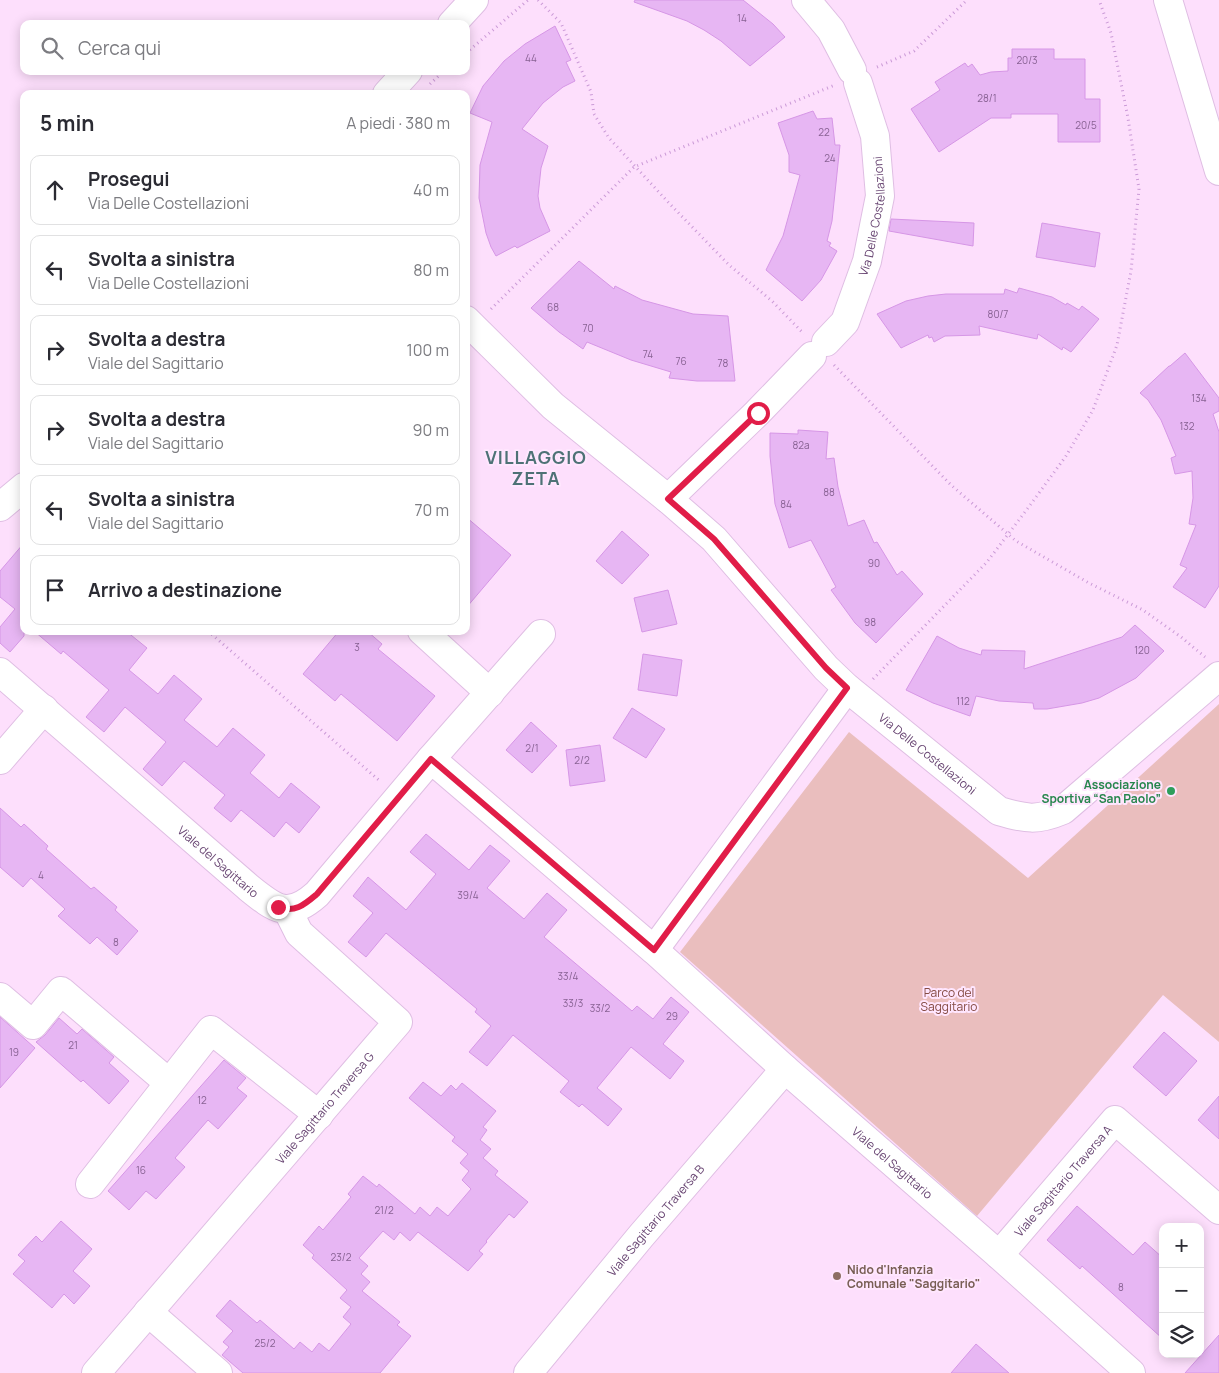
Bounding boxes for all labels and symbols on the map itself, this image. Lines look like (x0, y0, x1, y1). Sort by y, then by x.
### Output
house number: 14 (737, 11, 747, 25)
house number: 44 (525, 51, 537, 65)
house number: 20/3 (1016, 53, 1038, 67)
house number: 28/1 (977, 91, 997, 105)
house number: 20/5 (1075, 118, 1097, 132)
house number: 22 (818, 125, 830, 139)
house number: 24 (824, 151, 836, 165)
street label: Via Delle Costellazioni (854, 156, 889, 278)
house number: 68 (547, 300, 559, 314)
house number: 80/7 (988, 307, 1008, 321)
house number: 70 (582, 321, 594, 335)
house number: 74 (643, 347, 653, 361)
house number: 76 (675, 354, 687, 368)
house number: 78 (718, 356, 729, 370)
house number: 134 (1191, 391, 1207, 405)
route start (747, 402, 770, 425)
house number: 132 (1179, 419, 1195, 433)
house number: 82a (792, 438, 810, 452)
district label: VILLAGGIO ZETA (485, 445, 587, 490)
house number: 88 (823, 485, 835, 499)
house number: 84 (780, 497, 792, 511)
house number: 90 (868, 556, 880, 570)
house number: 98 (864, 615, 876, 629)
house number: 3 (354, 640, 360, 654)
house number: 120 (1134, 643, 1150, 657)
house number: 112 (956, 694, 970, 708)
street label: Via Delle Costellazioni (875, 709, 980, 798)
house number: 2/1 (525, 741, 539, 755)
house number: 2/2 (574, 753, 590, 767)
place label: Associazione Sportiva “San Paolo” (1042, 776, 1161, 807)
marker: Associazione Sportiva “San Paolo” (1165, 785, 1177, 797)
street label: Viale del Sagittario (174, 822, 263, 901)
house number: 4 (38, 868, 44, 882)
house number: 39/4 (457, 888, 479, 902)
route end (267, 896, 290, 919)
house number: 8 (113, 935, 119, 949)
house number: 33/4 (558, 969, 579, 983)
park label: Parco del Saggitario (921, 984, 977, 1015)
house number: 33/3 (563, 996, 583, 1010)
house number: 33/2 (590, 1001, 611, 1015)
house number: 29 (666, 1009, 678, 1023)
house number: 21 (68, 1038, 78, 1052)
house number: 19 (9, 1045, 19, 1059)
street label: Viale Sagittario Traversa G (271, 1048, 378, 1167)
house number: 12 (197, 1093, 207, 1107)
street label: Viale Sagittario Traversa A (1010, 1121, 1116, 1240)
street label: Viale del Sagittario (849, 1123, 937, 1202)
street label: Viale Sagittario Traversa B (603, 1161, 708, 1280)
house number: 16 (136, 1163, 146, 1177)
house number: 21/2 (374, 1203, 394, 1217)
house number: 23/2 (331, 1250, 352, 1264)
place label: Nido d'Infanzia Comunale "Saggitario" (847, 1261, 980, 1292)
marker: Nido d'Infanzia Comunale "Saggitario" (831, 1270, 843, 1282)
house number: 8 (1118, 1280, 1124, 1294)
house number: 25/2 (254, 1336, 276, 1350)

